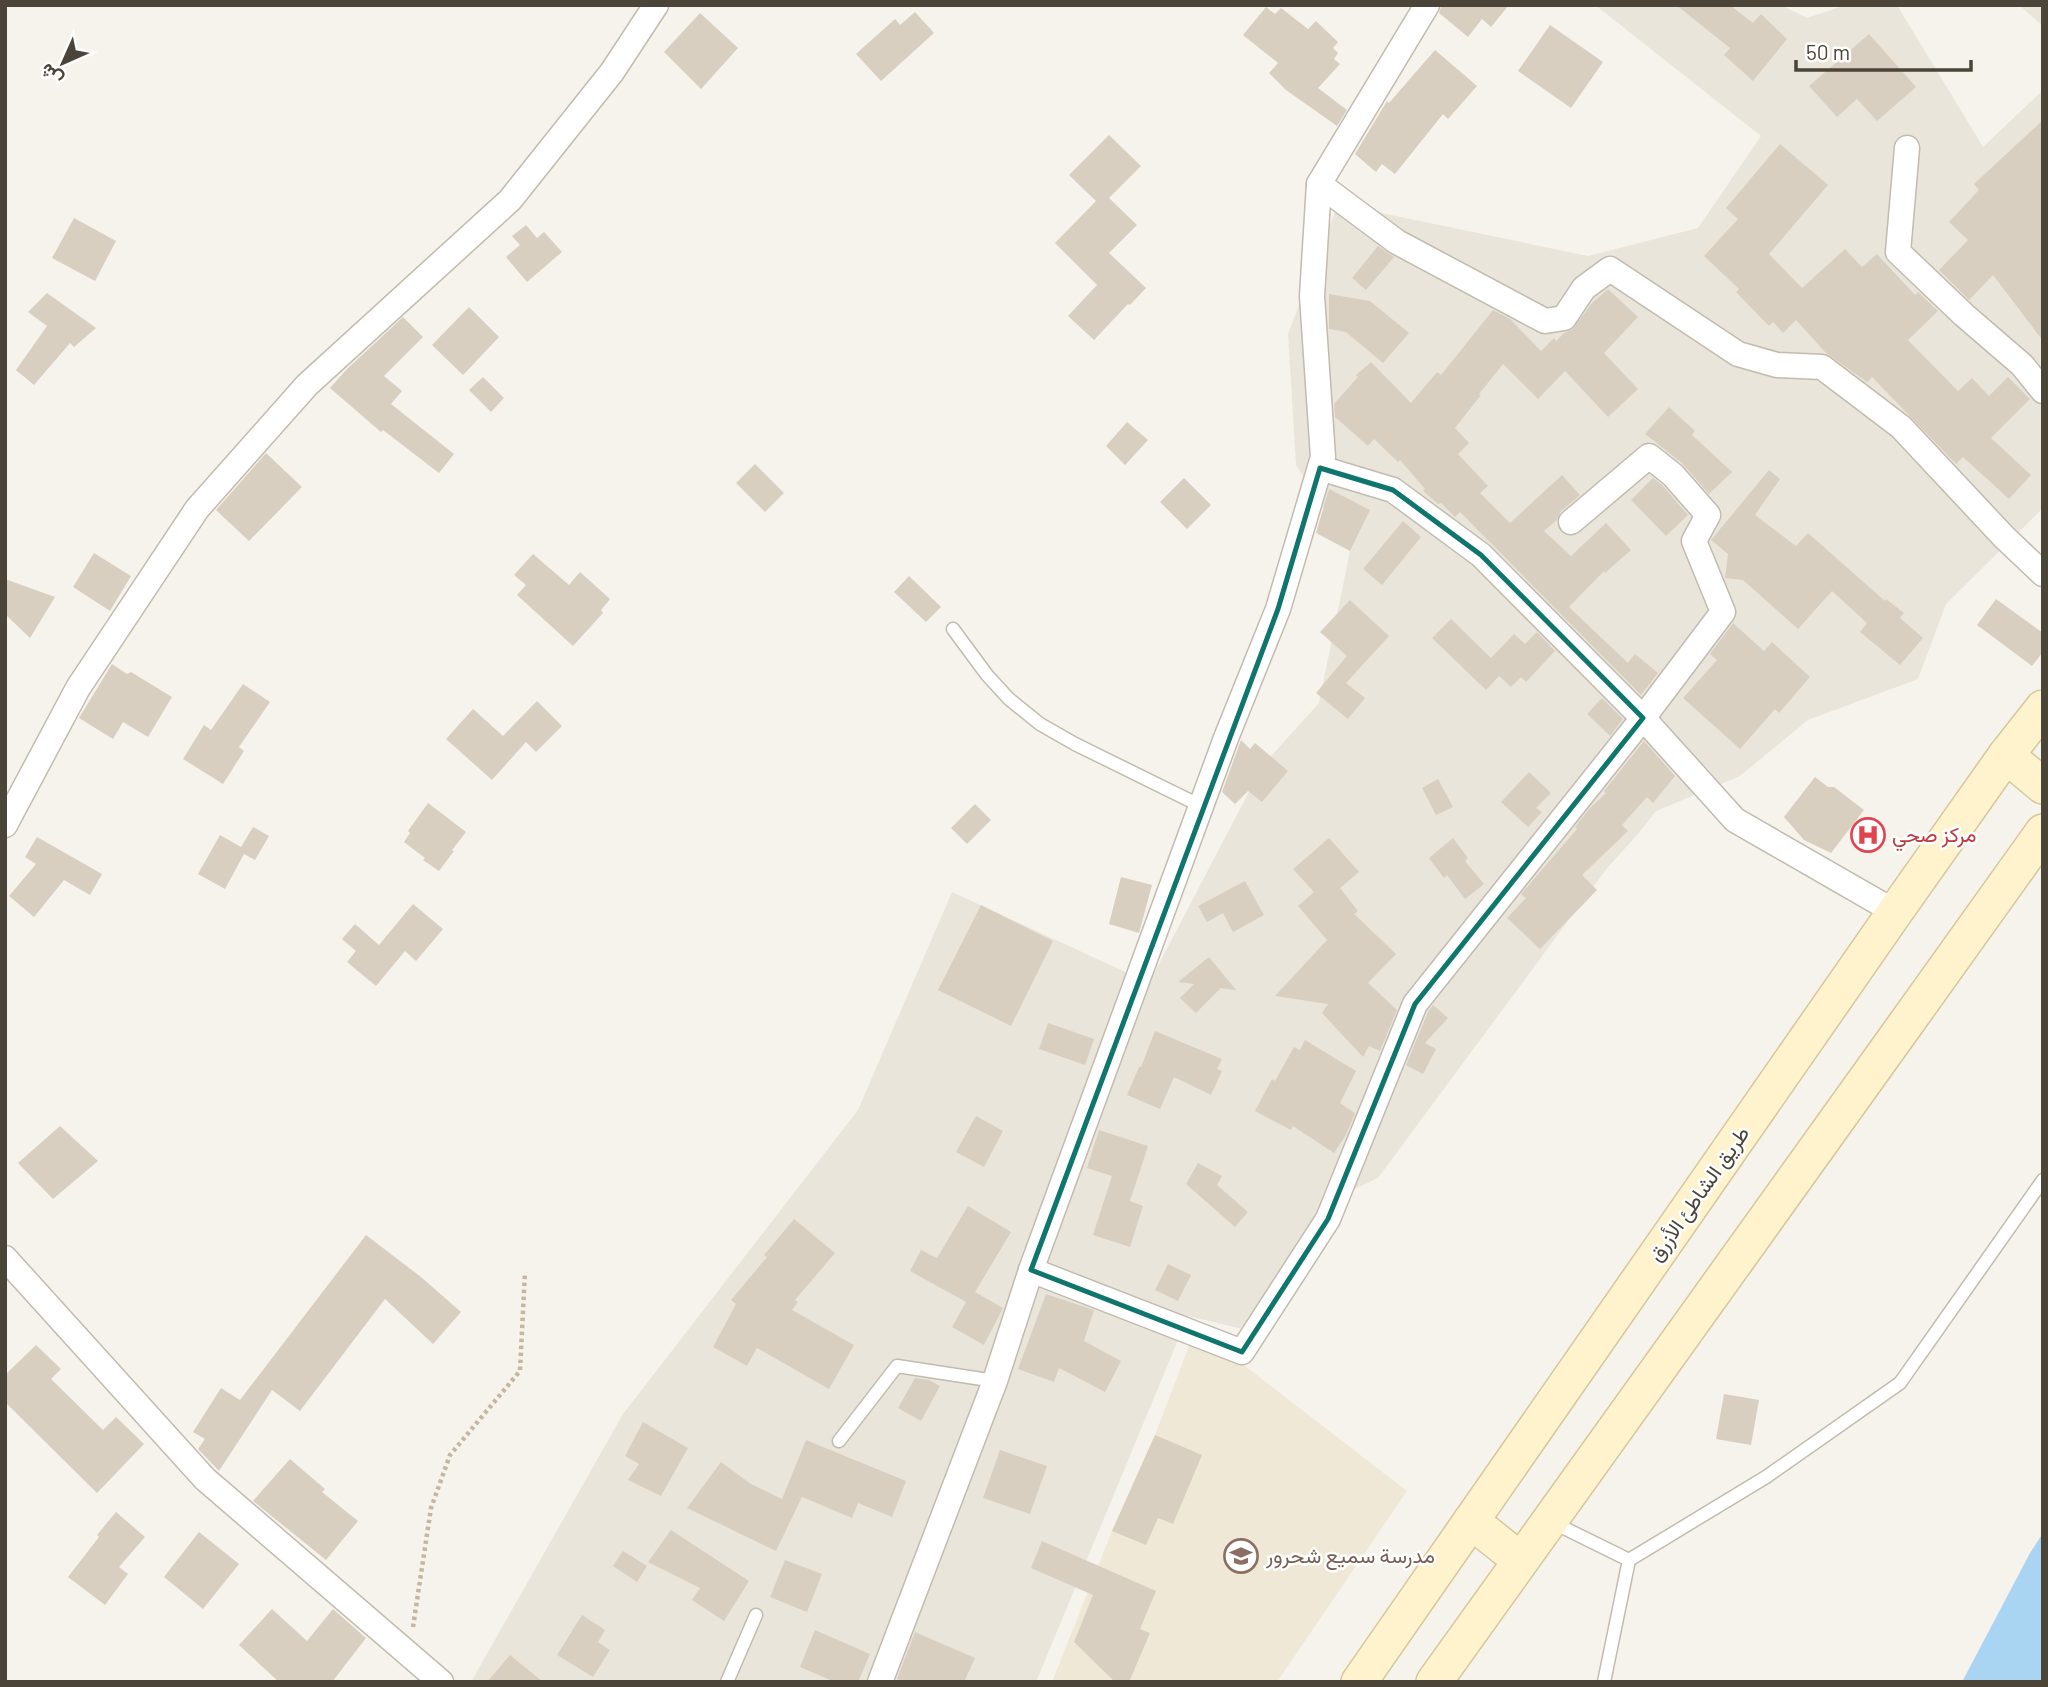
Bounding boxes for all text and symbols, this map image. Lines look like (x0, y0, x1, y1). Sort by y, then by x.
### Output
north arrow (28, 28, 98, 98)
scale bar (1796, 28, 1971, 72)
text: 50 m (1806, 39, 1850, 64)
text: ش (34, 58, 68, 92)
hospital icon: مركز صحي (1849, 816, 1887, 854)
place label: مركز صحي (1892, 821, 1977, 852)
street label: طريق الشاطئ الأزرق (1642, 1121, 1755, 1267)
school or university icon: مدرسة سميع شحرور (1222, 1537, 1260, 1575)
place label: مدرسة سميع شحرور (1265, 1542, 1435, 1570)

